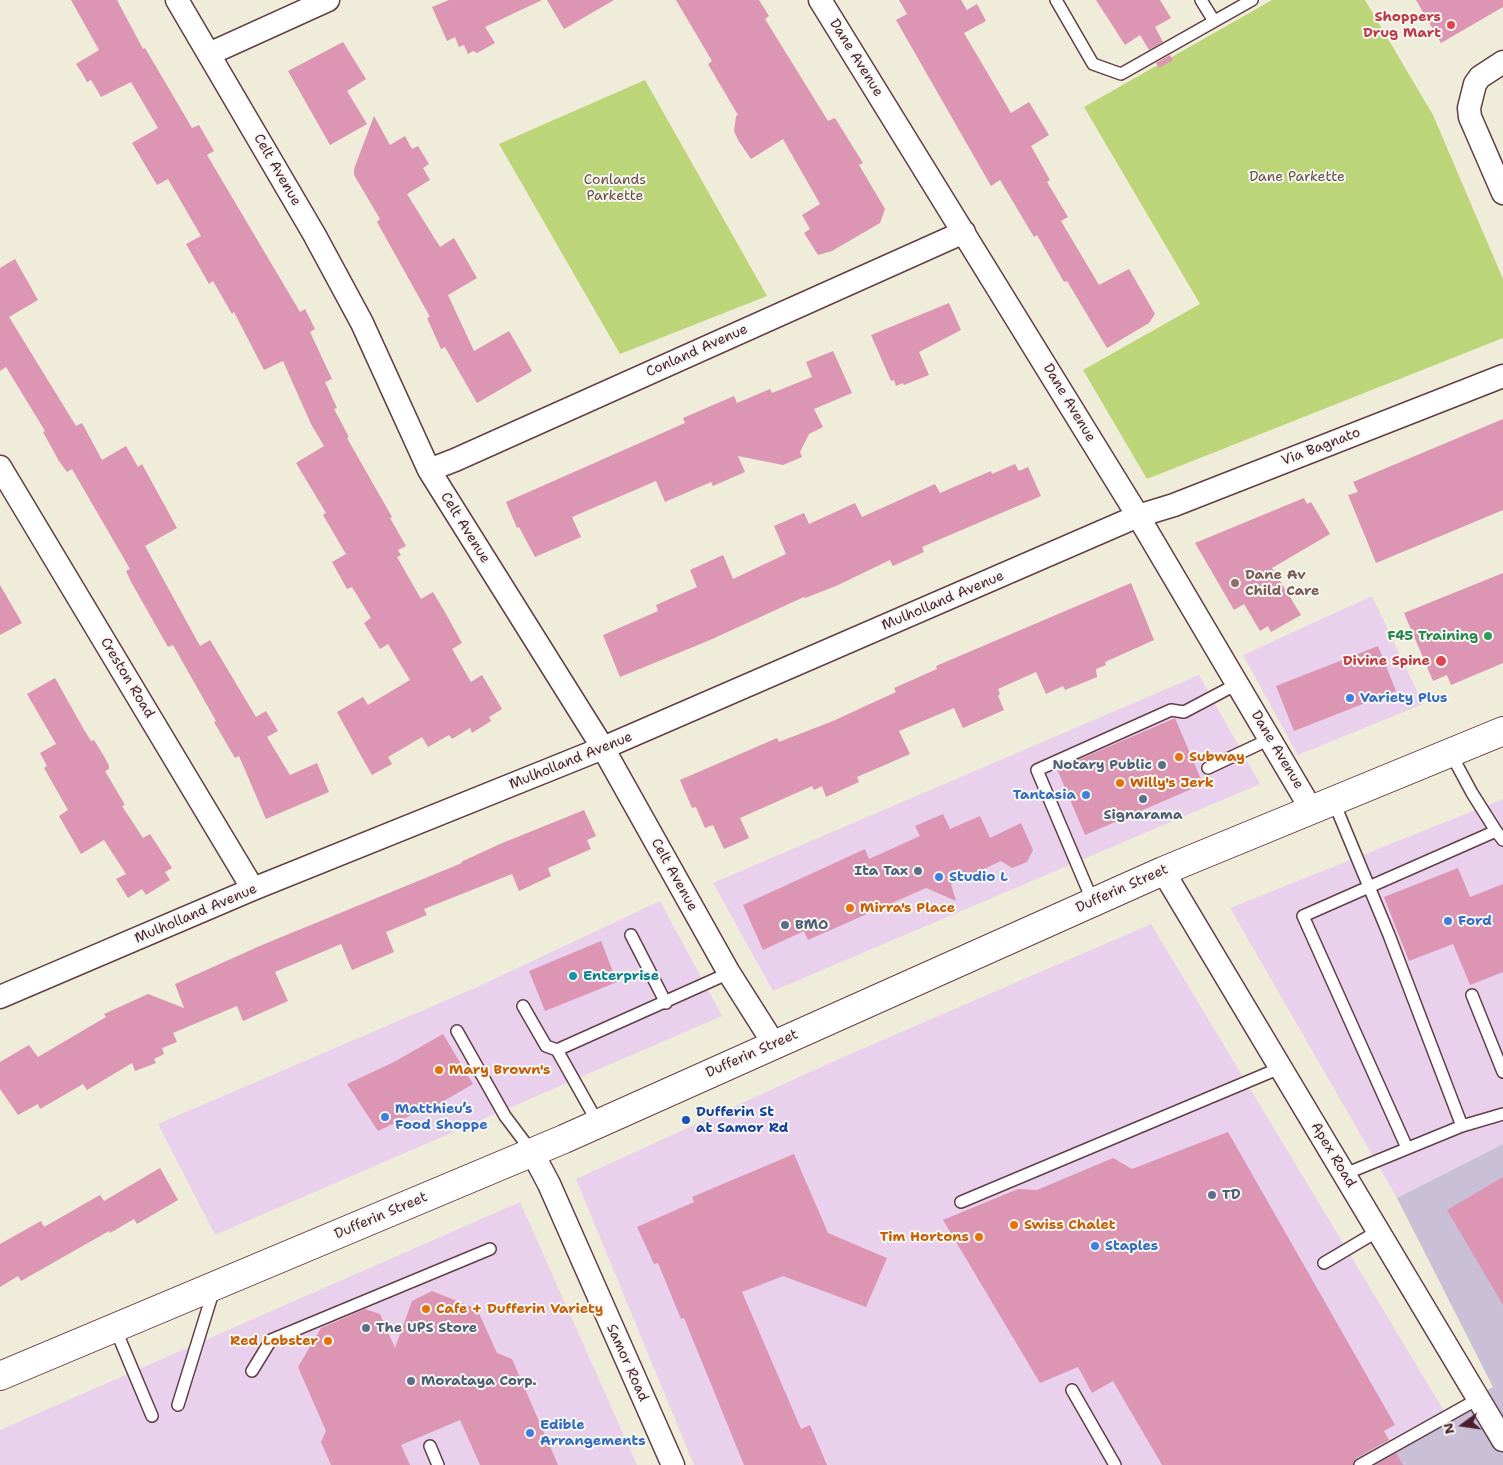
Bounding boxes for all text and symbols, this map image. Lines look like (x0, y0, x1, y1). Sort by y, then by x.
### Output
place label: Shoppers Drug Mart (1363, 9, 1441, 41)
street label: Dane Avenue (825, 16, 887, 100)
marker: Shoppers Drug Mart (1445, 19, 1457, 31)
street label: Celt Avenue (250, 131, 304, 209)
park label: Dane Parkette (1249, 169, 1345, 185)
park label: Conlands Parkette (584, 172, 646, 204)
street label: Conland Avenue (643, 321, 751, 381)
street label: Dane Avenue (1039, 361, 1099, 445)
street label: Via Bagnato (1279, 424, 1363, 470)
street label: Celt Avenue (437, 489, 493, 567)
place label: Dane Av Child Care (1245, 567, 1319, 600)
street label: Mulholland Avenue (879, 568, 1007, 634)
marker: Dane Av Child Care (1229, 577, 1241, 589)
place label: F45 Training (1387, 628, 1478, 644)
marker: F45 Training (1482, 630, 1494, 642)
street label: Creston Road (96, 635, 158, 721)
place label: Divine Spine (1343, 653, 1430, 669)
marker: Divine Spine (1434, 654, 1448, 668)
place label: Variety Plus (1360, 690, 1447, 706)
marker: Variety Plus (1344, 692, 1356, 704)
street label: Dane Avenue (1247, 708, 1307, 792)
street label: Mulholland Avenue (507, 729, 635, 793)
place label: Subway (1189, 749, 1245, 765)
marker: Subway (1173, 751, 1185, 763)
place label: Notary Public (1052, 757, 1152, 773)
marker: Notary Public (1156, 759, 1168, 771)
place label: Willy's Jerk (1130, 775, 1214, 791)
marker: Willy's Jerk (1114, 777, 1126, 789)
place label: Tantasia (1013, 787, 1076, 803)
marker: Tantasia (1080, 789, 1092, 801)
marker: Signarama (1137, 793, 1149, 805)
place label: Signarama (1104, 807, 1182, 823)
street label: Celt Avenue (647, 836, 701, 914)
street label: Dufferin Street (1073, 861, 1171, 917)
place label: Ita Tax (854, 863, 908, 879)
marker: Ita Tax (912, 865, 924, 877)
place label: Studio L (949, 869, 1008, 885)
marker: Studio L (933, 871, 945, 883)
street label: Mulholland Avenue (132, 881, 260, 947)
place label: Mirra's Place (860, 900, 955, 916)
marker: Mirra's Place (844, 902, 856, 914)
place label: Ford (1458, 913, 1492, 929)
marker: Ford (1442, 915, 1454, 927)
place label: BMO (795, 917, 828, 933)
marker: BMO (779, 919, 791, 931)
place label: Enterprise (583, 968, 659, 984)
marker: Enterprise (567, 970, 579, 982)
street label: Dufferin Street (703, 1026, 801, 1082)
place label: Mary Brown's (449, 1062, 550, 1078)
marker: Mary Brown's (433, 1064, 445, 1076)
place label: Matthieu’s Food Shoppe (395, 1101, 488, 1134)
place label: Dufferin St at Samor Rd (696, 1104, 788, 1136)
marker: Matthieu’s Food Shoppe (379, 1111, 391, 1123)
marker: Dufferin St at Samor Rd (680, 1114, 692, 1126)
street label: Apex Road (1307, 1119, 1359, 1191)
place label: TD (1222, 1187, 1241, 1203)
street label: Dufferin Street (332, 1189, 430, 1243)
marker: TD (1206, 1189, 1218, 1201)
place label: Swiss Chalet (1024, 1217, 1115, 1233)
marker: Swiss Chalet (1008, 1219, 1020, 1231)
place label: Tim Hortons (880, 1229, 969, 1245)
marker: Tim Hortons (973, 1231, 985, 1243)
place label: Staples (1105, 1238, 1158, 1254)
marker: Staples (1089, 1240, 1101, 1252)
place label: Cafe + Dufferin Variety (436, 1301, 603, 1317)
marker: Cafe + Dufferin Variety (420, 1303, 432, 1315)
place label: The UPS Store (376, 1320, 477, 1336)
marker: The UPS Store (360, 1322, 372, 1334)
street label: Samor Road (602, 1322, 652, 1404)
place label: Red Lobster (230, 1333, 318, 1349)
marker: Red Lobster (322, 1335, 334, 1347)
place label: Morataya Corp. (421, 1373, 537, 1389)
marker: Morataya Corp. (405, 1375, 417, 1387)
north arrow (1438, 1400, 1488, 1450)
place label: Edible Arrangements (540, 1417, 646, 1450)
text: N (1438, 1421, 1459, 1436)
marker: Edible Arrangements (524, 1427, 536, 1439)

